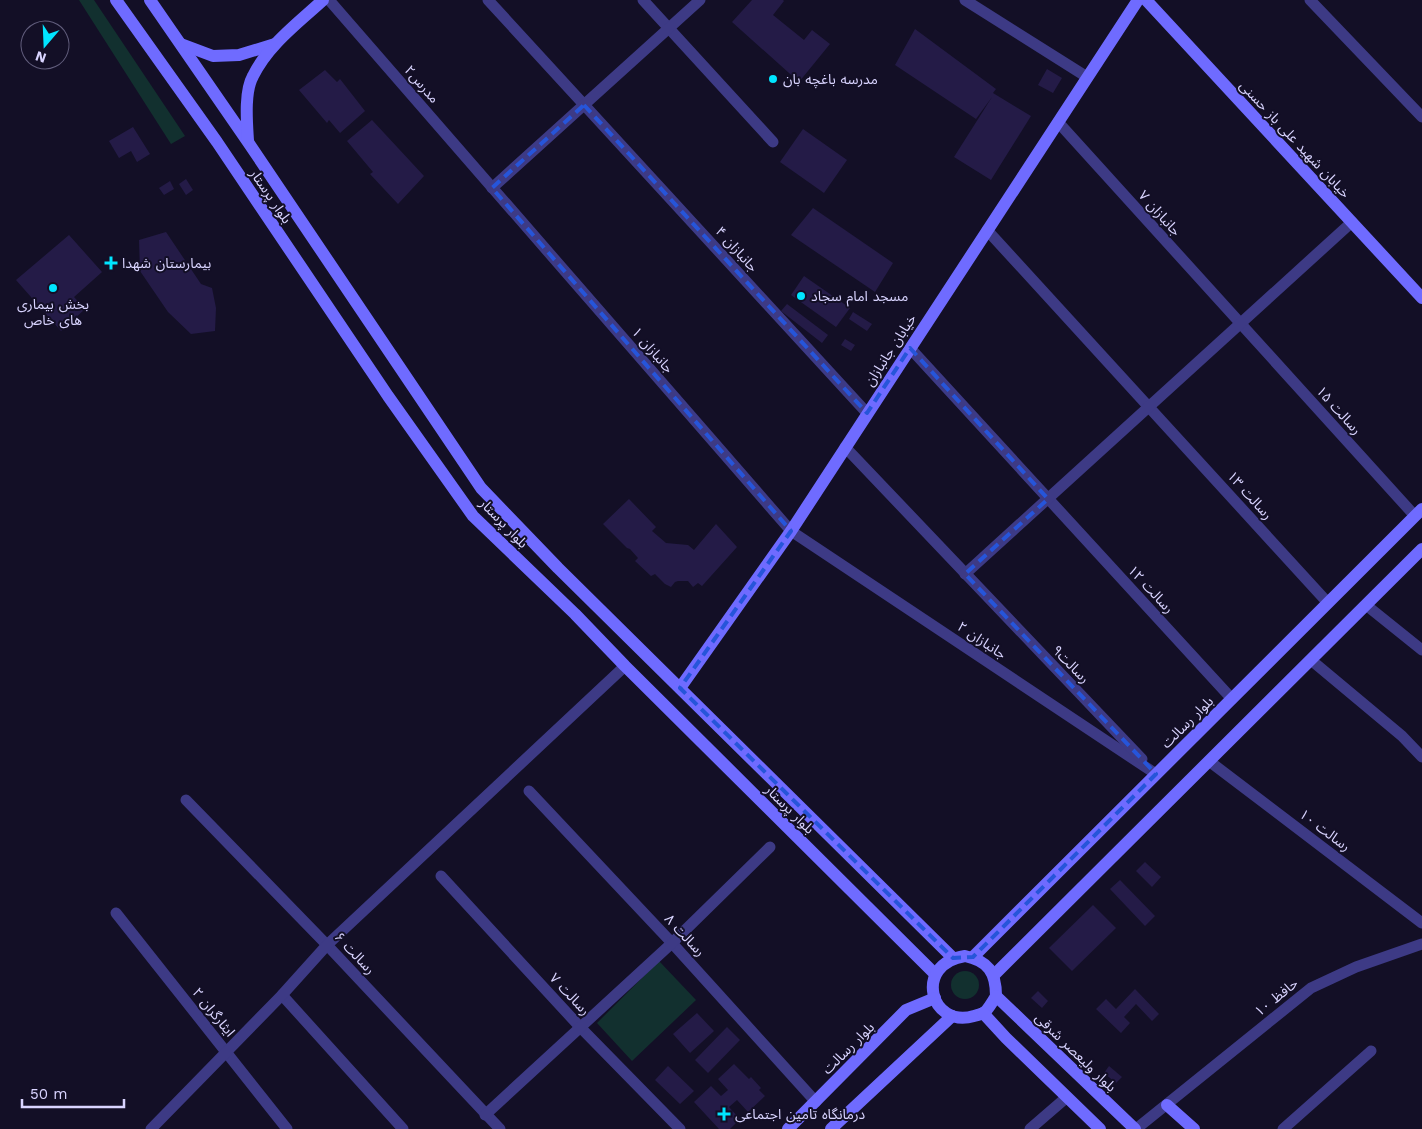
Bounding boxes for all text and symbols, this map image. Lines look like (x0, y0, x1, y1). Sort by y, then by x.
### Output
north arrow (20, 20, 70, 70)
text: N (33, 48, 48, 67)
street label: مدرس۲ (401, 62, 443, 107)
place label: مدرسه باغچه بان (783, 71, 878, 89)
marker: مدرسه باغچه بان (767, 73, 779, 85)
street label: خیابان شهید علی باز حسنی (1236, 77, 1354, 202)
street label: بلوار پرستار (245, 165, 295, 228)
street label: جانبازان ۷ (1135, 187, 1185, 240)
street label: جانبازان ۴ (712, 223, 762, 276)
place label: بیمارستان شهدا (122, 255, 212, 272)
marker: بیمارستان شهدا (104, 256, 118, 270)
marker: بخش بیماری های خاص (47, 282, 59, 294)
place label: مسجد امام سجاد (811, 288, 908, 307)
marker: مسجد امام سجاد (795, 290, 807, 302)
place label: بخش بیماری های خاص (17, 296, 89, 329)
street label: خیابان جانبازان (861, 311, 920, 389)
street label: جانبازان ۱ (628, 324, 677, 377)
street label: رسالت ۱۵ (1312, 383, 1365, 438)
street label: رسالت ۱۳ (1223, 468, 1276, 523)
street label: بلوار پرستار (474, 494, 532, 553)
street label: رسالت ۱۲ (1124, 562, 1177, 617)
street label: جانبازان ۲ (954, 618, 1009, 663)
street label: رسالت۹ (1048, 642, 1093, 687)
street label: بلوار رسالت (1158, 693, 1217, 752)
street label: بلوار پرستار (760, 781, 818, 838)
street label: رسالت ۱۰ (1296, 806, 1354, 855)
street label: رسالت ۸ (661, 911, 708, 960)
street label: رسالت ۶ (331, 929, 378, 978)
street label: رسالت ۷ (546, 970, 593, 1019)
street label: حافظ ۱۰ (1251, 975, 1301, 1019)
street label: ایثارگران ۲ (189, 984, 238, 1040)
street label: بلوار ولیعصر شرقی (1031, 1009, 1120, 1096)
street label: بلوار رسالت (819, 1019, 878, 1078)
scale bar (22, 1076, 125, 1108)
text: 50 m (30, 1085, 67, 1103)
place label: درمانگاه تامین اجتماعی (735, 1106, 866, 1123)
marker: درمانگاه تامین اجتماعی (717, 1107, 731, 1121)

